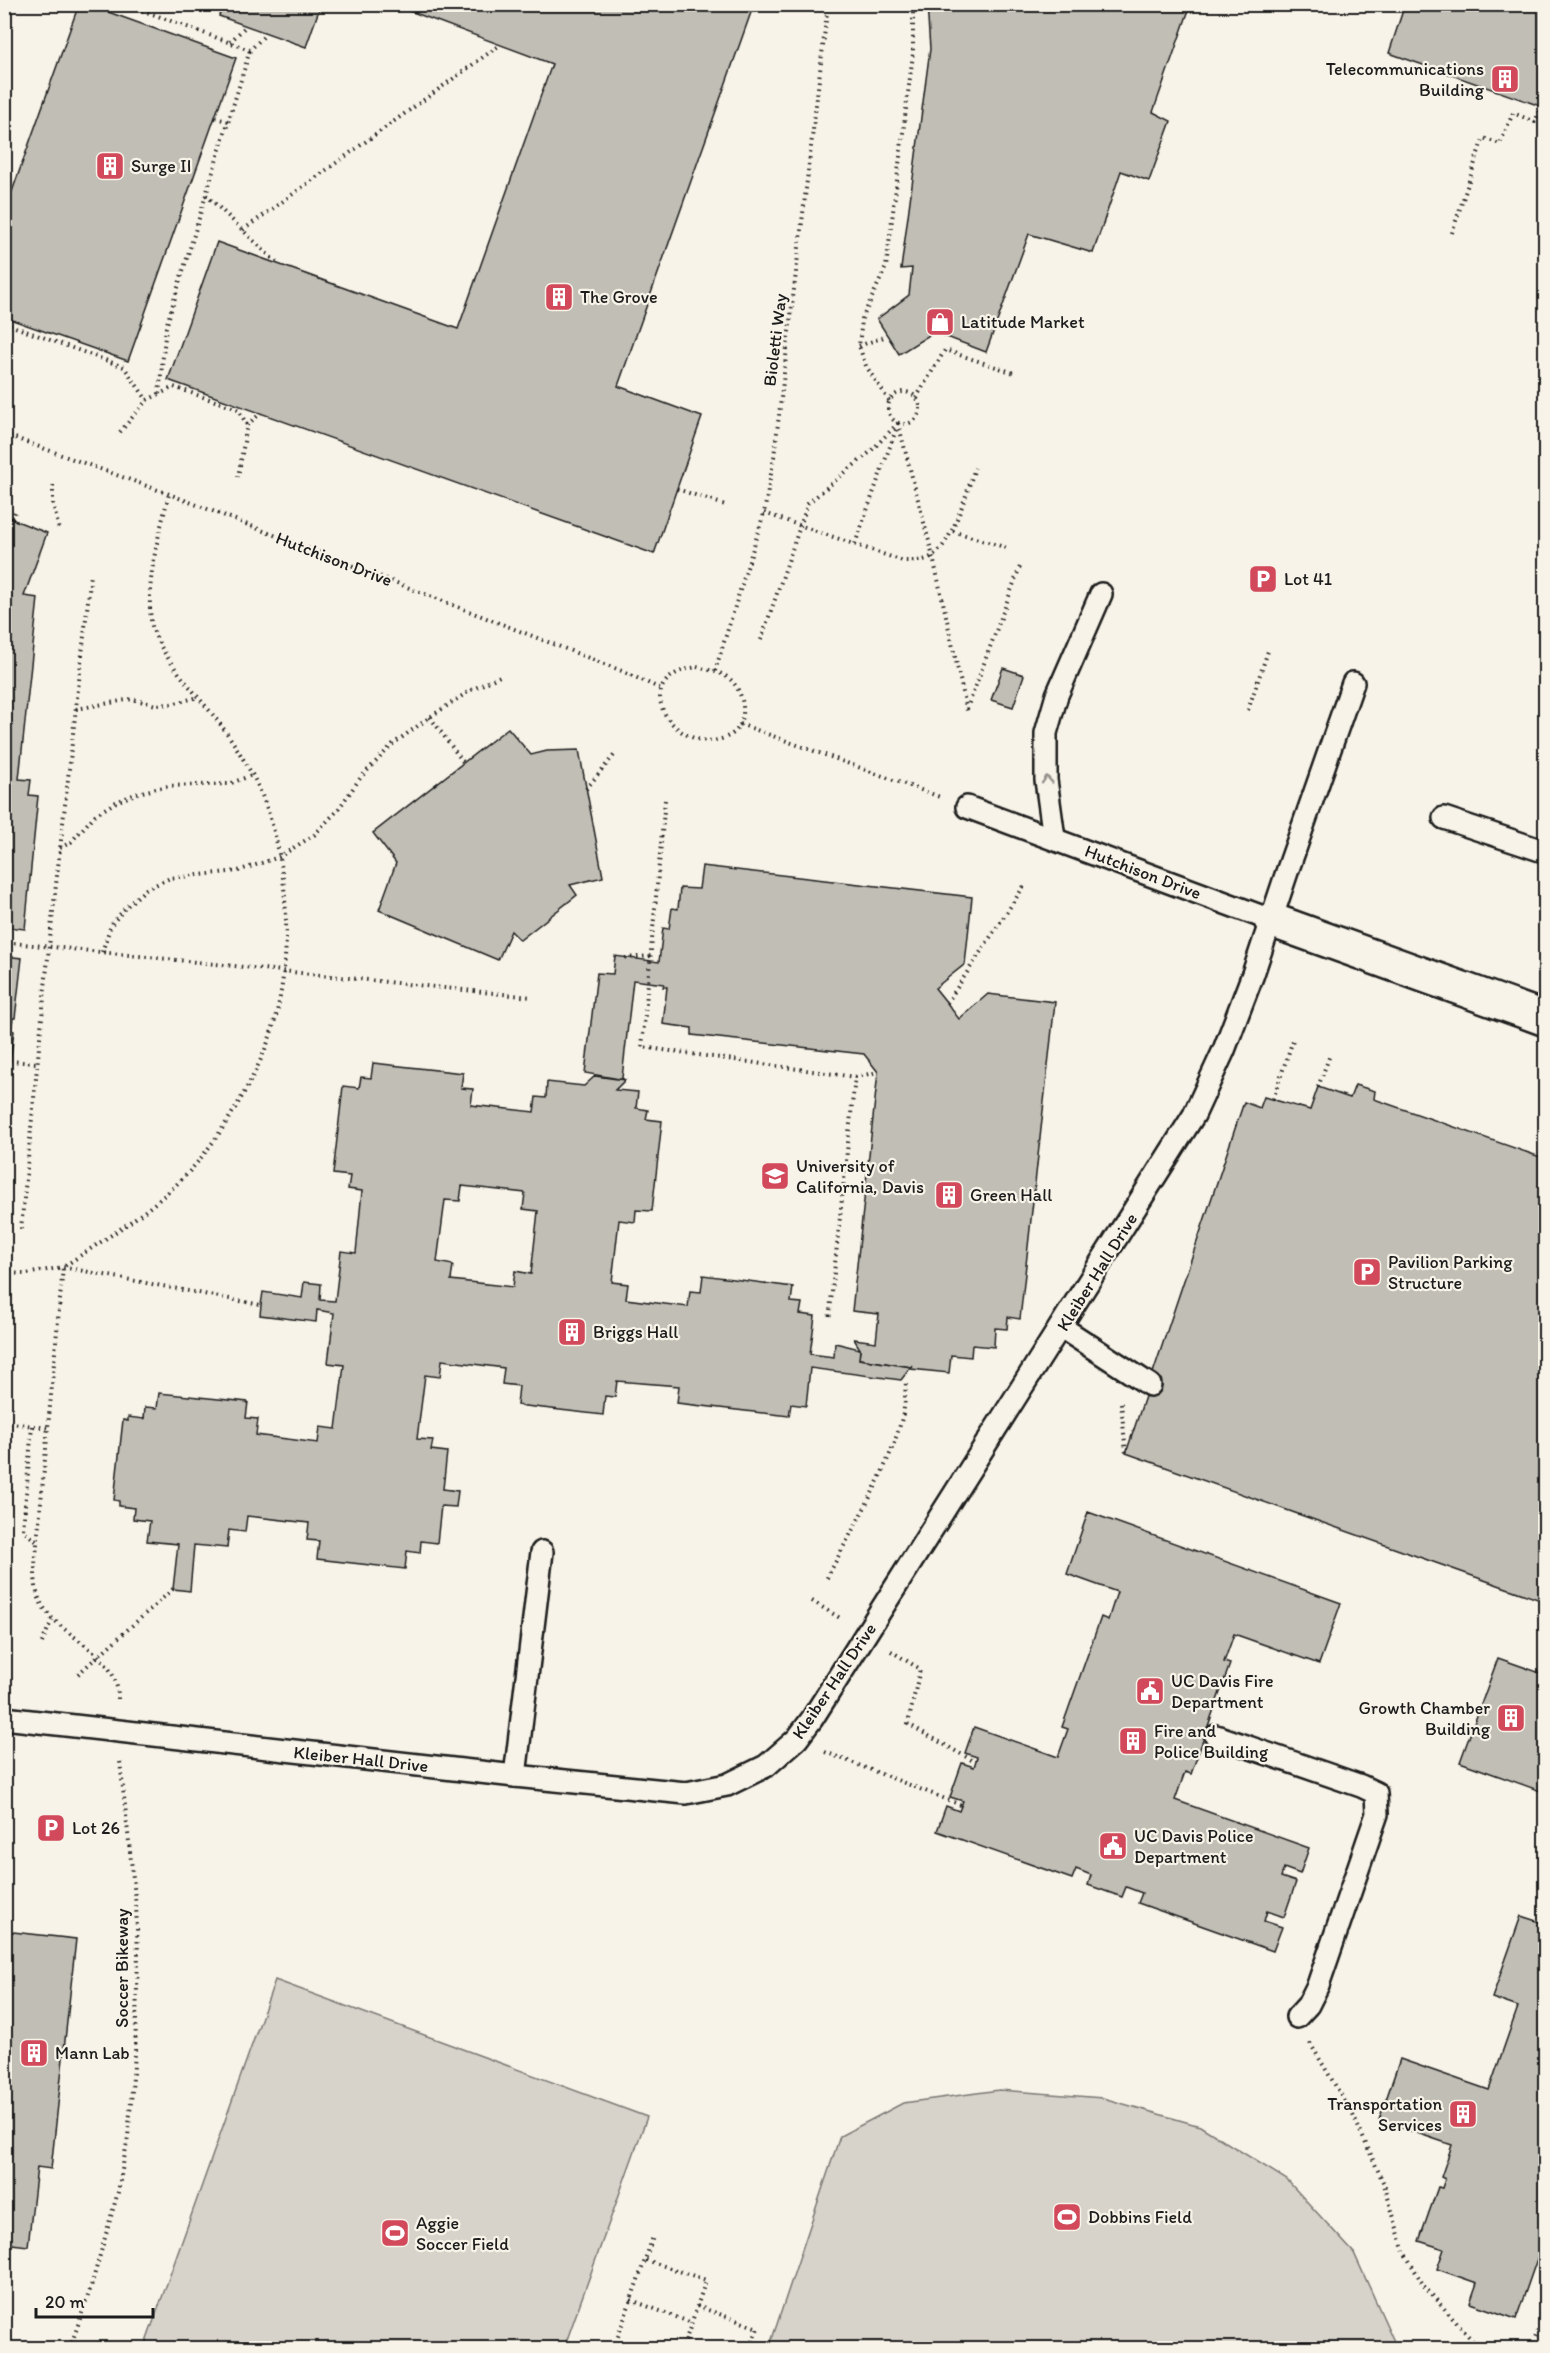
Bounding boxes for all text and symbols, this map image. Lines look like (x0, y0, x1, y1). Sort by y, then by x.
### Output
place label: Telecommunications Building (1326, 58, 1485, 101)
building icon: Telecommunications Building (1489, 63, 1521, 95)
building icon: Surge II (94, 150, 126, 182)
place label: Surge II (131, 155, 191, 177)
building icon: The Grove (543, 281, 575, 313)
place label: The Grove (580, 286, 658, 308)
street label: Bioletti Way (758, 292, 792, 388)
shop icon: Latitude Market (924, 306, 956, 338)
place label: Latitude Market (961, 311, 1085, 333)
street label: Hutchison Drive (273, 527, 395, 591)
parking icon: Lot 41 (1247, 563, 1279, 595)
place label: Lot 41 (1284, 568, 1332, 590)
one-way arrow (1040, 775, 1053, 784)
street label: Hutchison Drive (1082, 840, 1204, 904)
place label: University of California, Davis (796, 1155, 924, 1198)
school or university icon: University of California, Davis (759, 1160, 791, 1192)
building icon: Green Hall (933, 1179, 965, 1211)
place label: Green Hall (970, 1184, 1052, 1206)
street label: Kleiber Hall Drive (1052, 1209, 1142, 1335)
place label: Pavilion Parking Structure (1388, 1251, 1513, 1294)
parking icon: Pavilion Parking Structure (1351, 1256, 1383, 1288)
building icon: Briggs Hall (556, 1316, 588, 1348)
place label: Briggs Hall (593, 1321, 678, 1343)
street label: Kleiber Hall Drive (787, 1619, 881, 1743)
place label: UC Davis Fire Department (1171, 1670, 1274, 1713)
public building icon: UC Davis Fire Department (1134, 1675, 1166, 1707)
place label: Growth Chamber Building (1358, 1697, 1491, 1740)
building icon: Growth Chamber Building (1495, 1702, 1527, 1734)
place label: Fire and Police Building (1154, 1720, 1269, 1763)
building icon: Fire and Police Building (1117, 1725, 1149, 1757)
street label: Kleiber Hall Drive (293, 1741, 429, 1777)
parking icon: Lot 26 (35, 1812, 67, 1844)
place label: Lot 26 (72, 1817, 120, 1839)
place label: UC Davis Police Department (1134, 1825, 1254, 1868)
public building icon: UC Davis Police Department (1097, 1830, 1129, 1862)
street label: Soccer Bikeway (111, 1908, 133, 2028)
building icon: Mann Lab (18, 2037, 50, 2069)
place label: Mann Lab (55, 2042, 130, 2064)
place label: Transportation Services (1327, 2093, 1442, 2136)
building icon: Transportation Services (1447, 2098, 1479, 2130)
sports icon: Dobbins Field (1051, 2201, 1083, 2233)
place label: Dobbins Field (1088, 2206, 1192, 2228)
place label: Aggie Soccer Field (416, 2212, 509, 2255)
sports icon: Aggie Soccer Field (379, 2217, 411, 2249)
scale bar (36, 2281, 153, 2319)
text: 20 m (45, 2291, 85, 2313)

